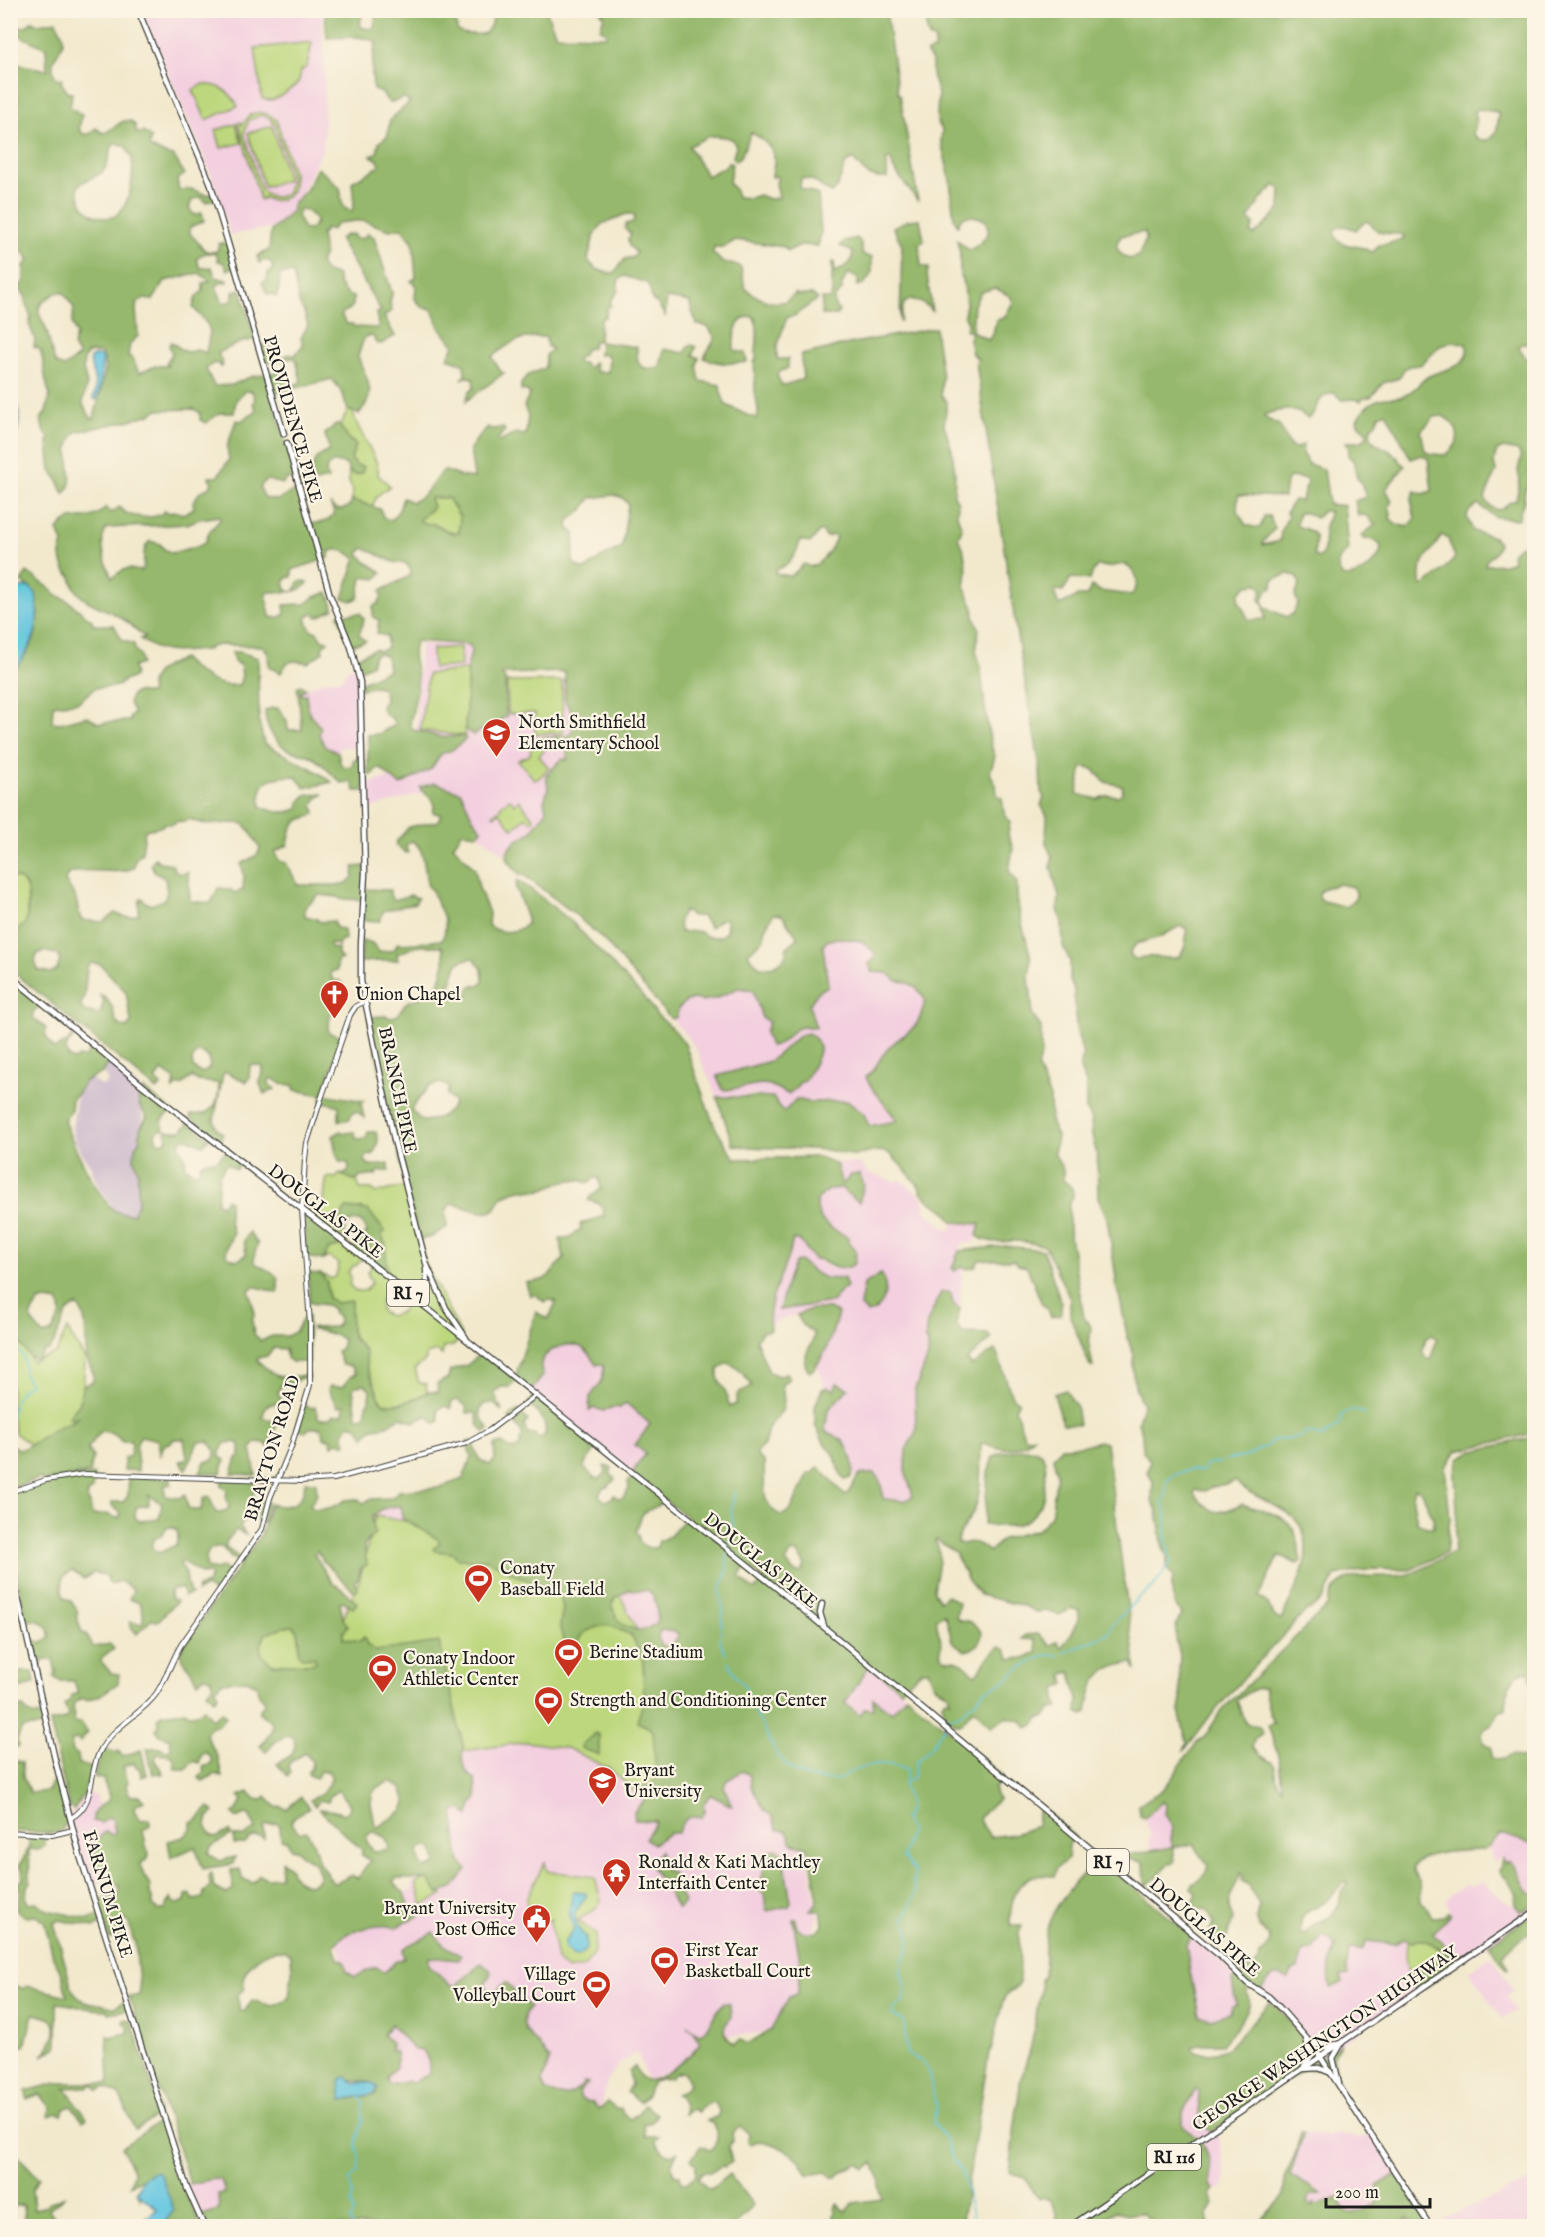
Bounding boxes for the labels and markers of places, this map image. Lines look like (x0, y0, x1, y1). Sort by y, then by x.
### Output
place label: North Smithfield Elementary School (518, 712, 659, 756)
school or university icon: North Smithfield Elementary School (481, 716, 513, 758)
church icon: Union Chapel (318, 978, 350, 1020)
place label: Union Chapel (355, 984, 460, 1007)
place label: Conaty Baseball Field (500, 1558, 605, 1602)
sports icon: Conaty Baseball Field (463, 1562, 495, 1604)
sports icon: Berine Stadium (552, 1636, 584, 1678)
place label: Berine Stadium (589, 1642, 703, 1665)
place label: Conaty Indoor Athletic Center (402, 1648, 519, 1692)
sports icon: Conaty Indoor Athletic Center (366, 1652, 398, 1694)
sports icon: Strength and Conditioning Center (533, 1684, 565, 1726)
place label: Strength and Conditioning Center (570, 1690, 827, 1713)
place label: Bryant University (624, 1760, 702, 1804)
school or university icon: Bryant University (587, 1764, 619, 1806)
place label: Ronald & Kati Machtley Interfaith Center (638, 1852, 820, 1896)
temple icon: Ronald & Kati Machtley Interfaith Center (601, 1856, 633, 1898)
place label: Bryant University Post Office (383, 1898, 516, 1942)
public building icon: Bryant University Post Office (521, 1902, 553, 1944)
place label: First Year Basketball Court (685, 1940, 811, 1984)
sports icon: First Year Basketball Court (648, 1944, 680, 1986)
place label: Village Volleyball Court (452, 1964, 576, 2008)
sports icon: Village Volleyball Court (581, 1968, 613, 2010)

